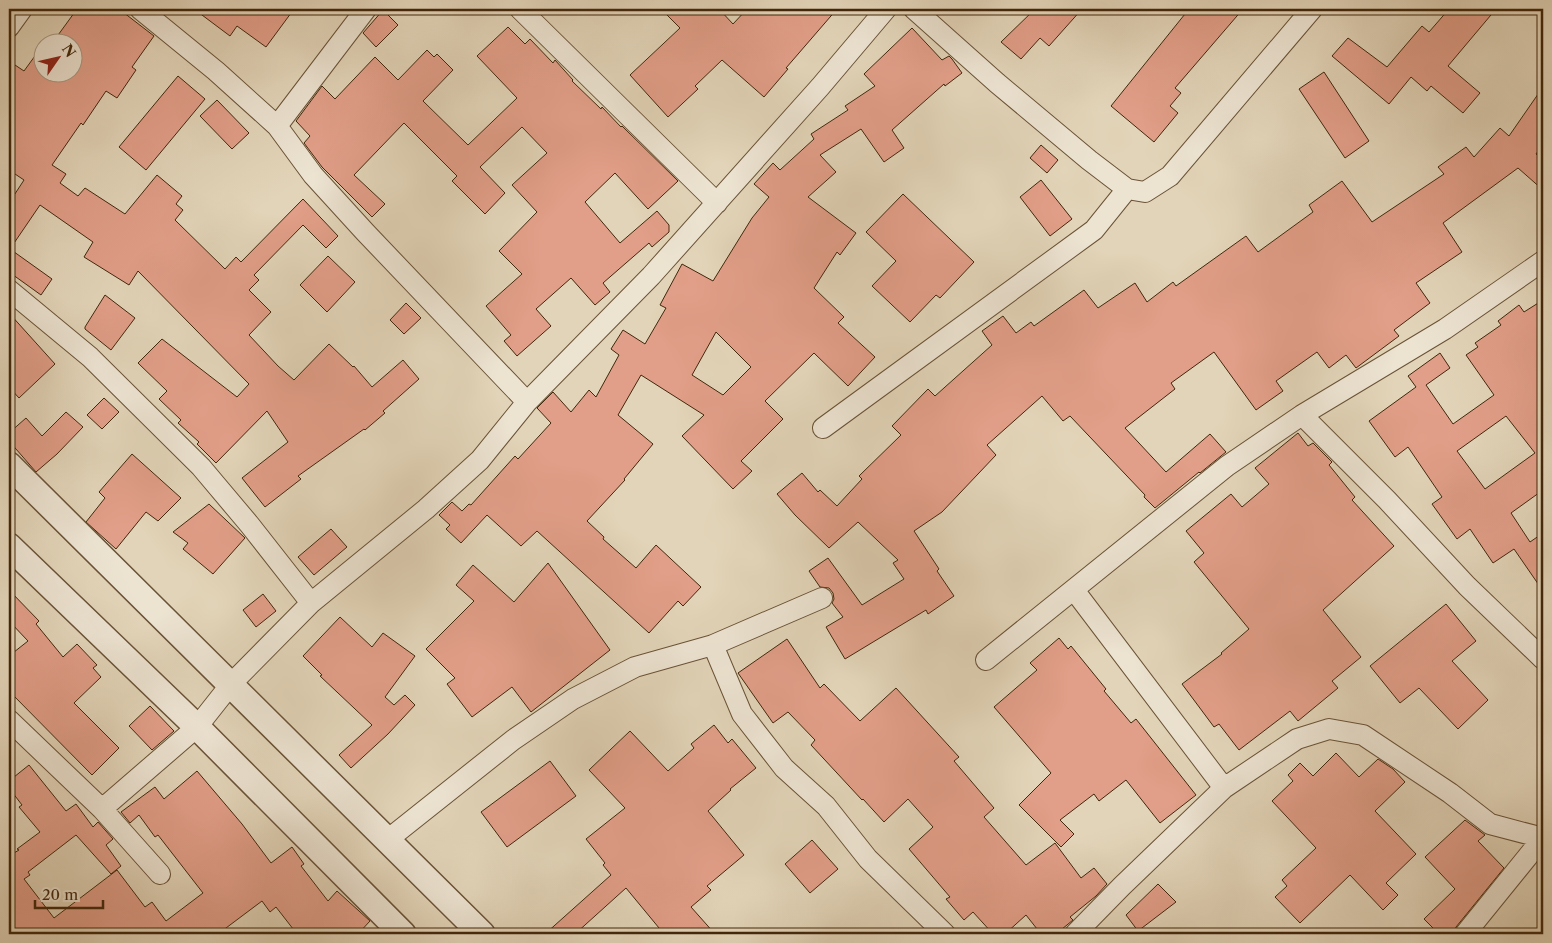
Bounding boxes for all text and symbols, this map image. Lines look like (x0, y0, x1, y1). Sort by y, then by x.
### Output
north arrow (32, 32, 82, 82)
text: N (58, 41, 80, 61)
scale bar (35, 878, 102, 910)
text: 20 m (42, 885, 78, 904)

